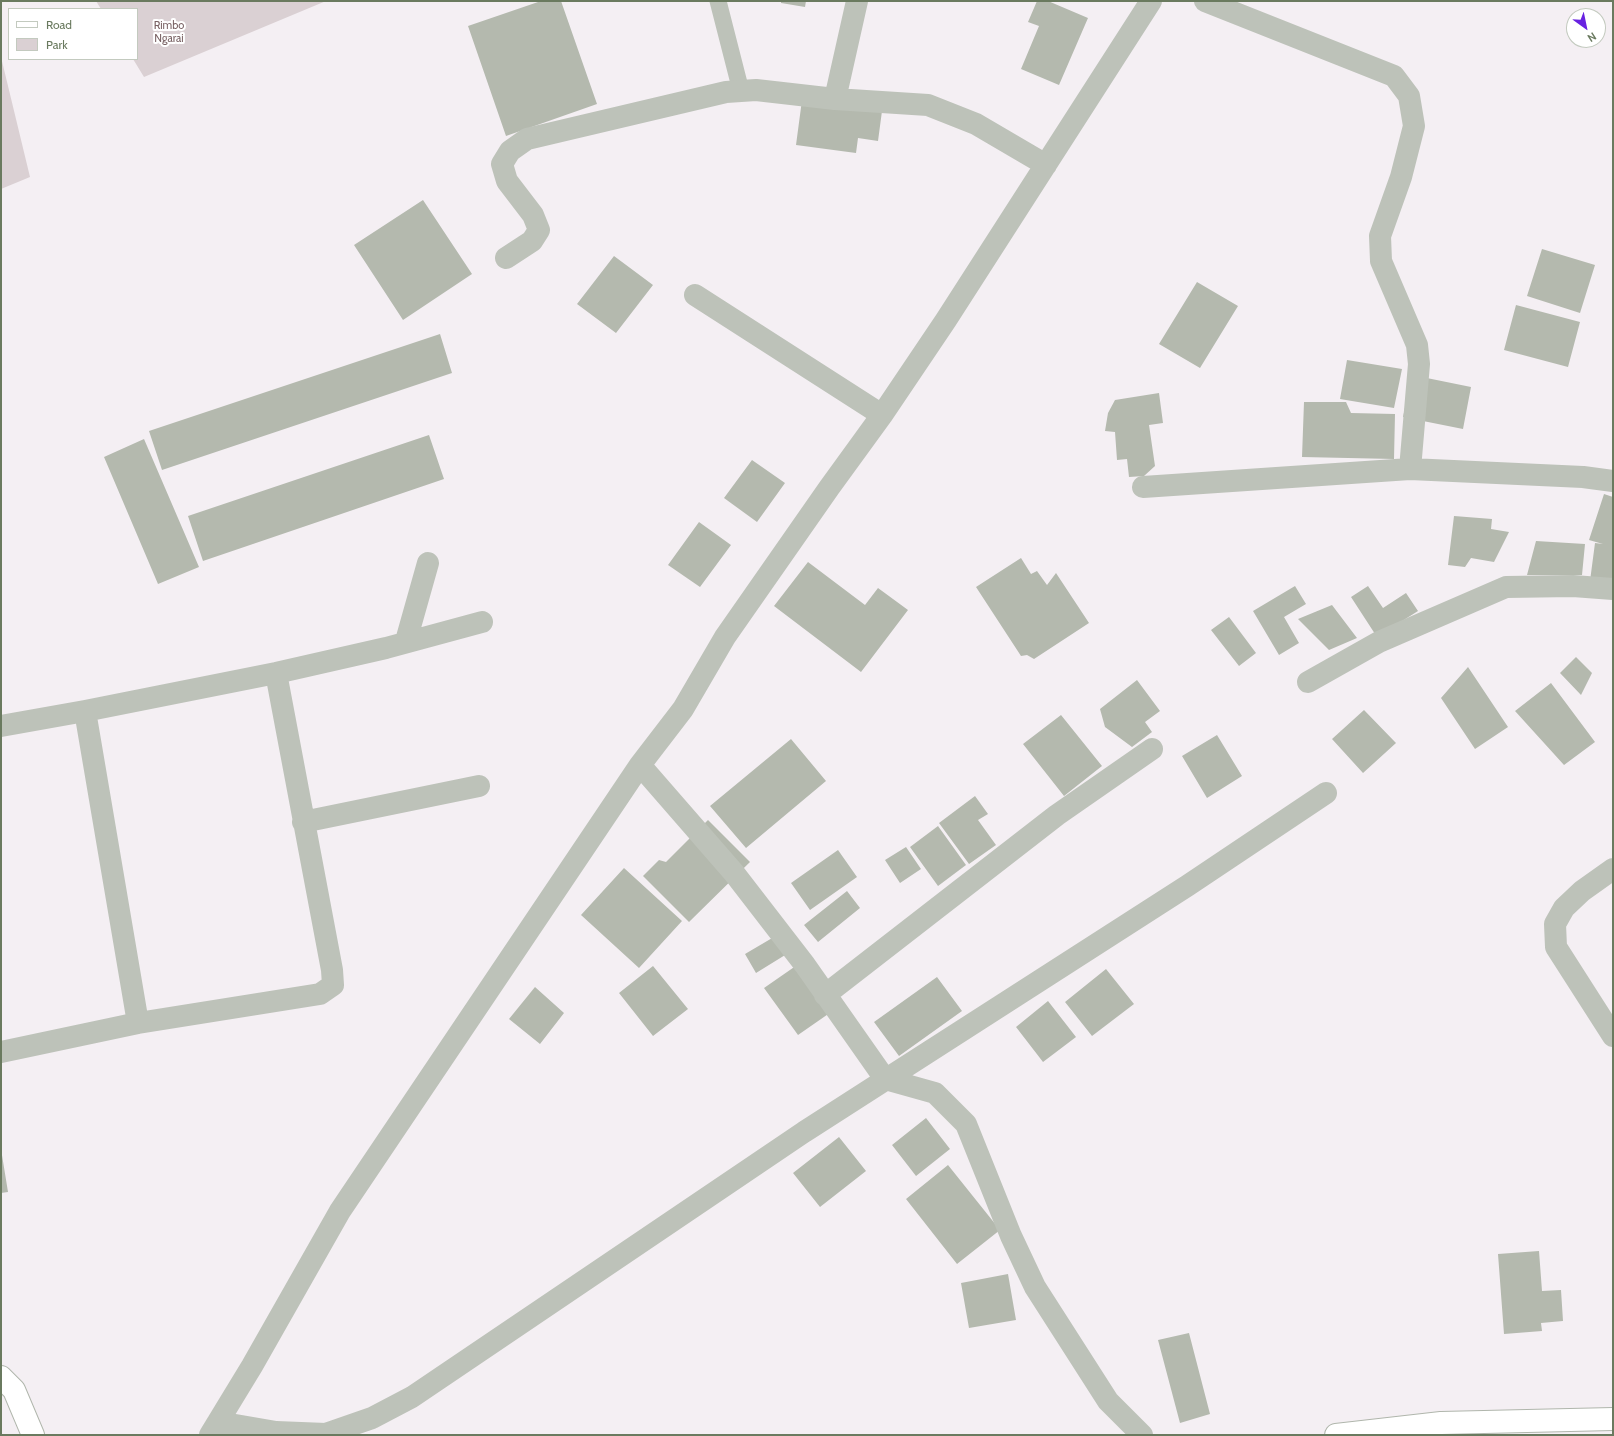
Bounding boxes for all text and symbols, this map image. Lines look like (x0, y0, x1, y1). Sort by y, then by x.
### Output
legend (8, 8, 138, 60)
north arrow (1566, 8, 1606, 48)
text: Road (46, 17, 72, 32)
park label: Rimbo Ngarai (154, 19, 184, 45)
text: N (1585, 29, 1599, 45)
text: Park (46, 37, 68, 52)

